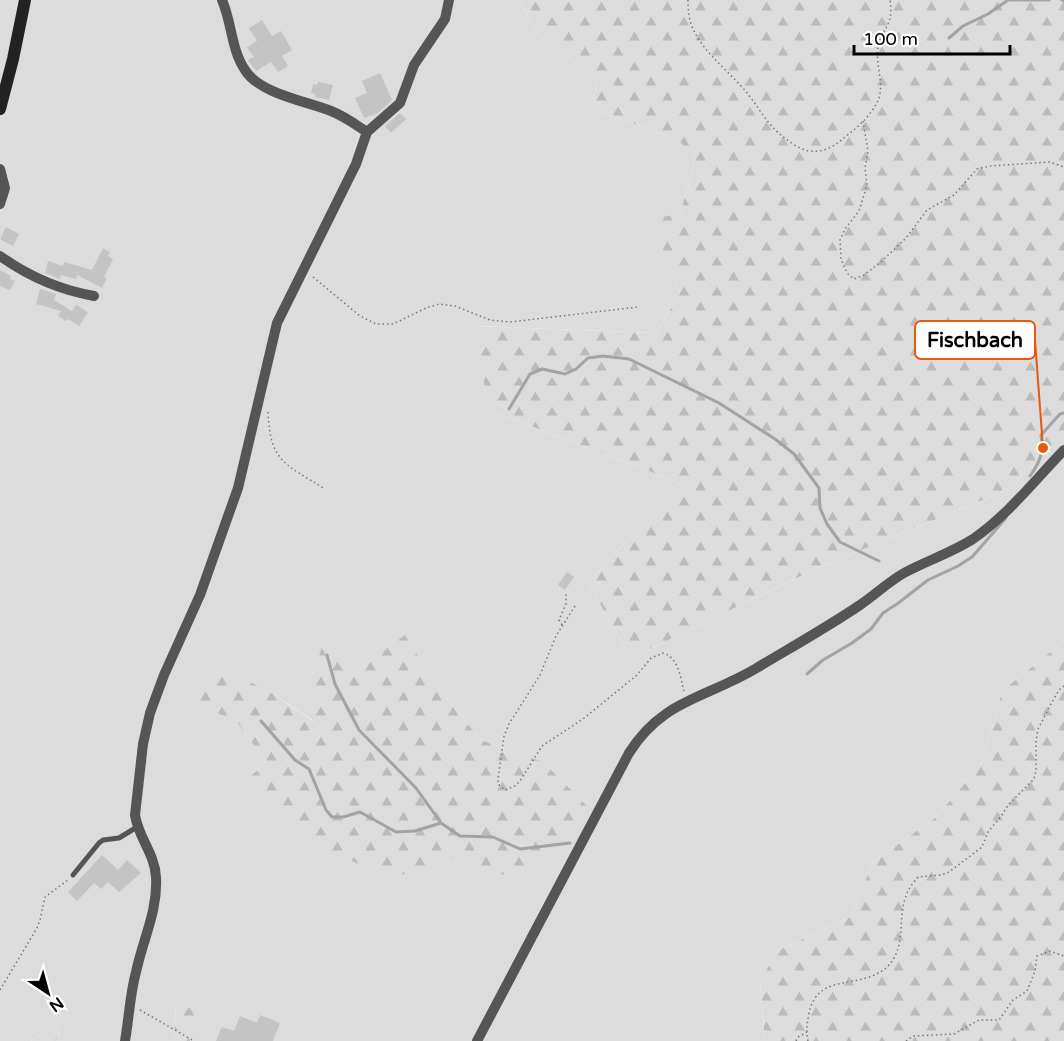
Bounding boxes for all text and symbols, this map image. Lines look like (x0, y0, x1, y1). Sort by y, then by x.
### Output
scale bar (854, 18, 1010, 56)
text: 100 m (863, 28, 918, 50)
callout: Fischbach (915, 321, 1035, 359)
text: Fischbach (927, 329, 1023, 353)
north arrow (18, 963, 78, 1023)
text: N (45, 992, 67, 1016)

